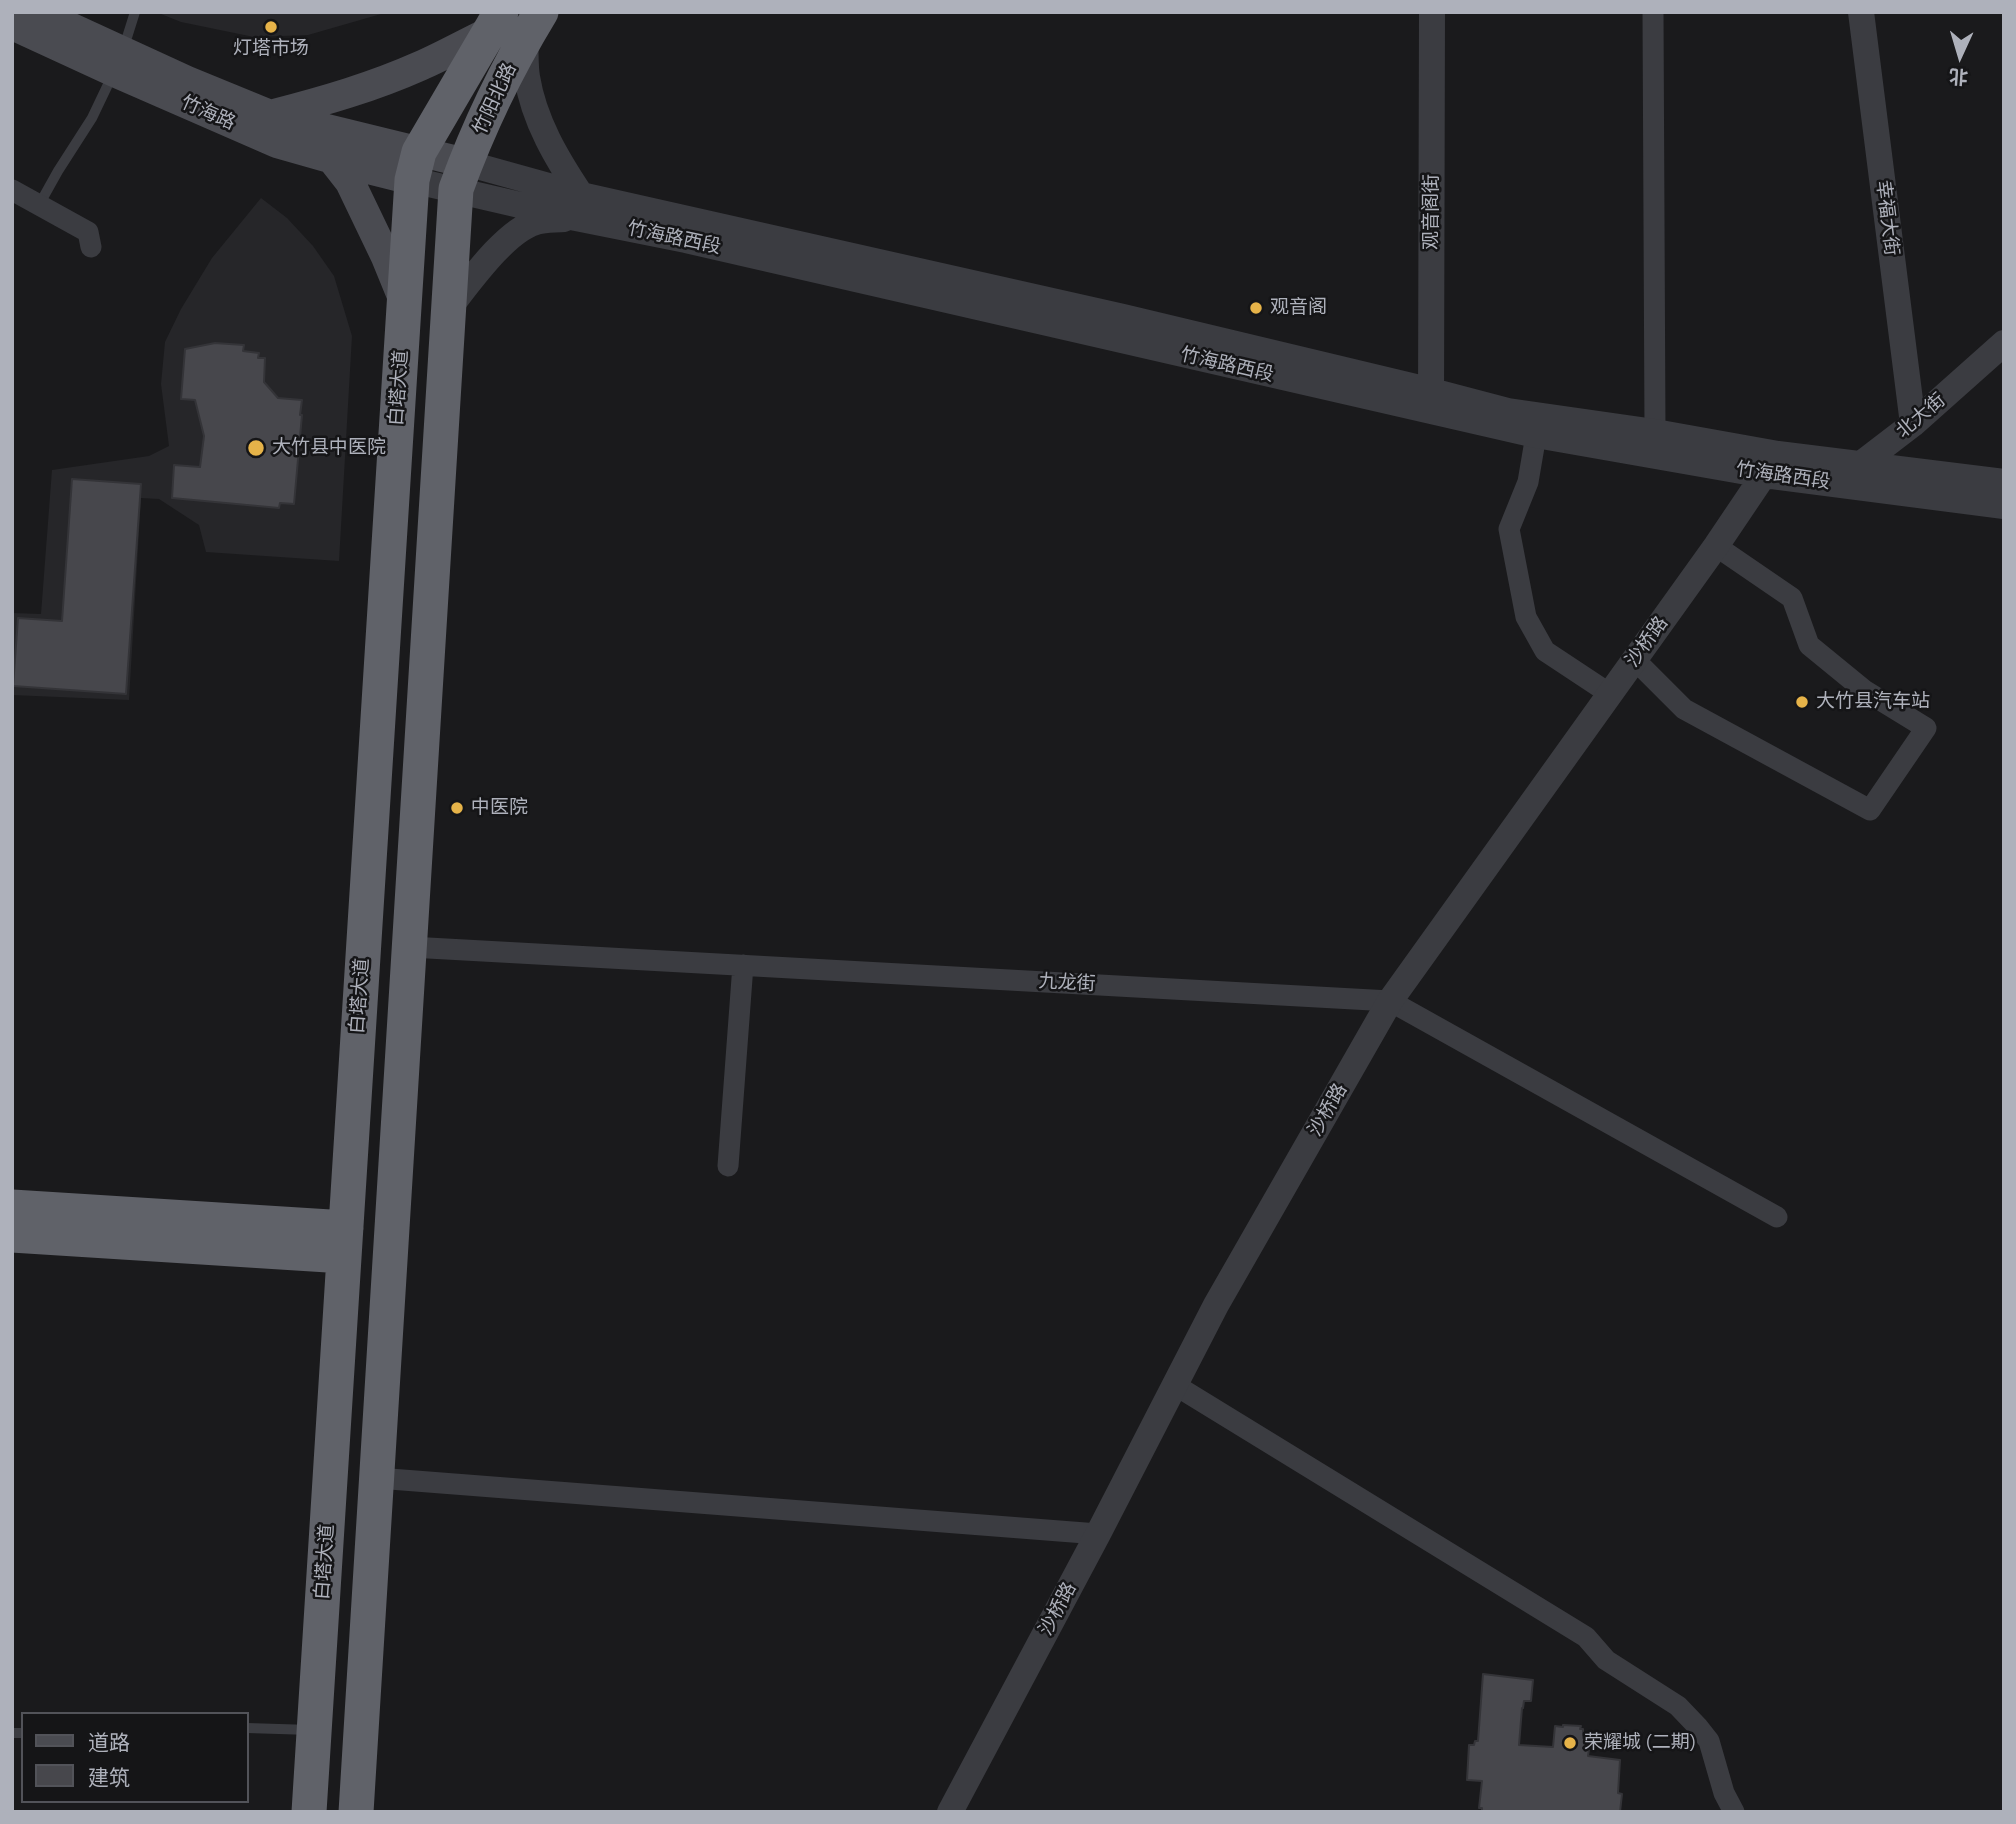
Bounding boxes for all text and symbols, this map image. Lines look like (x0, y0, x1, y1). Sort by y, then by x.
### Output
marker: 灯塔市场 (263, 19, 279, 35)
north arrow (1925, 21, 1995, 91)
place label: 灯塔市场 (233, 38, 309, 60)
street label: 竹阳北路 (469, 60, 521, 138)
text: 北 (1948, 64, 1969, 90)
street label: 竹海路 (177, 91, 239, 135)
street label: 观音阁街 (1421, 174, 1443, 250)
street label: 幸福大街 (1871, 179, 1903, 257)
street label: 竹海路西段 (625, 217, 723, 259)
place label: 观音阁 (1270, 297, 1327, 319)
marker: 观音阁 (1248, 300, 1264, 316)
street label: 竹海路西段 (1178, 343, 1276, 387)
street label: 白塔大道 (385, 349, 413, 427)
street label: 北大街 (1892, 389, 1950, 443)
place label: 大竹县中医院 (272, 437, 386, 459)
marker: 大竹县中医院 (246, 438, 266, 458)
street label: 竹海路西段 (1734, 458, 1832, 494)
street label: 沙桥路 (1621, 612, 1673, 672)
place label: 大竹县汽车站 (1816, 691, 1930, 713)
marker: 大竹县汽车站 (1794, 694, 1810, 710)
place label: 中医院 (471, 797, 528, 819)
marker: 中医院 (449, 800, 465, 816)
street label: 白塔大道 (346, 957, 374, 1035)
street label: 九龙街 (1038, 970, 1096, 996)
street label: 沙桥路 (1304, 1080, 1352, 1140)
street label: 白塔大道 (311, 1523, 339, 1601)
street label: 沙桥路 (1035, 1578, 1081, 1640)
legend (21, 1712, 248, 1803)
text: 道路 (88, 1728, 130, 1756)
place label: 荣耀城 (二期) (1584, 1732, 1696, 1754)
marker: 荣耀城 (二期) (1562, 1735, 1578, 1751)
text: 建筑 (88, 1763, 130, 1791)

